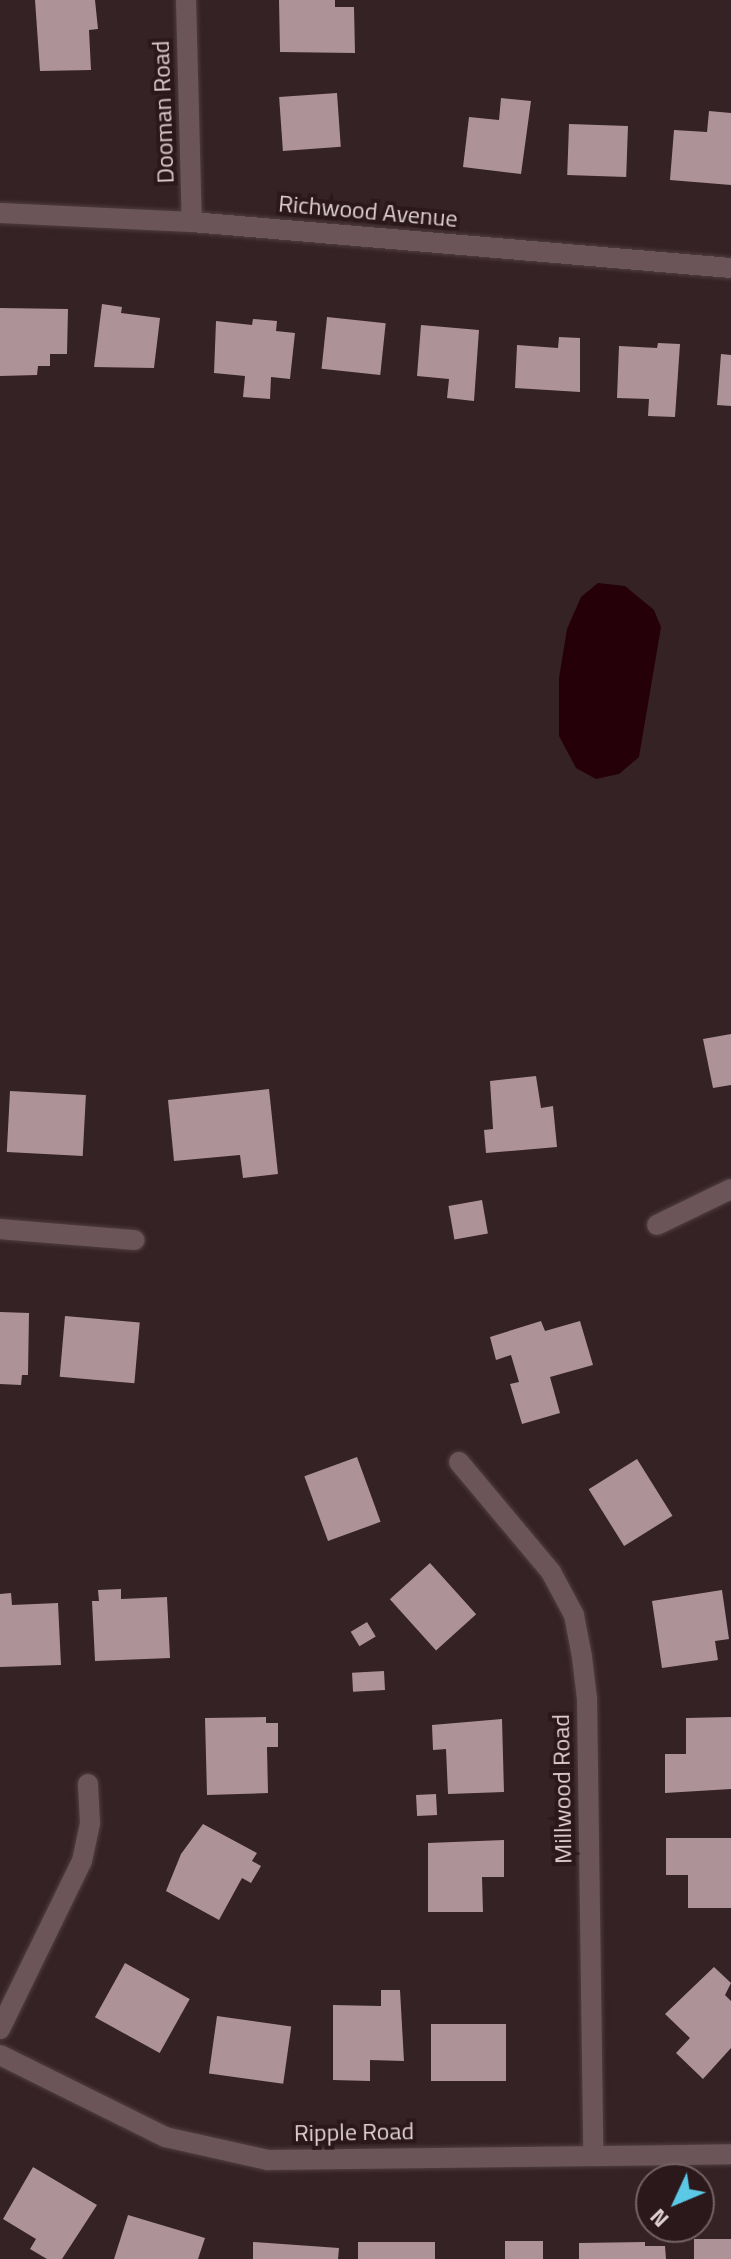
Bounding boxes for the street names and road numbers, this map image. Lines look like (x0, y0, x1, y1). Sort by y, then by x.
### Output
street label: Dooman Road (146, 40, 180, 184)
street label: Richwood Avenue (277, 189, 459, 233)
street label: Millwood Road (546, 1714, 578, 1864)
street label: Ripple Road (294, 2117, 414, 2147)

